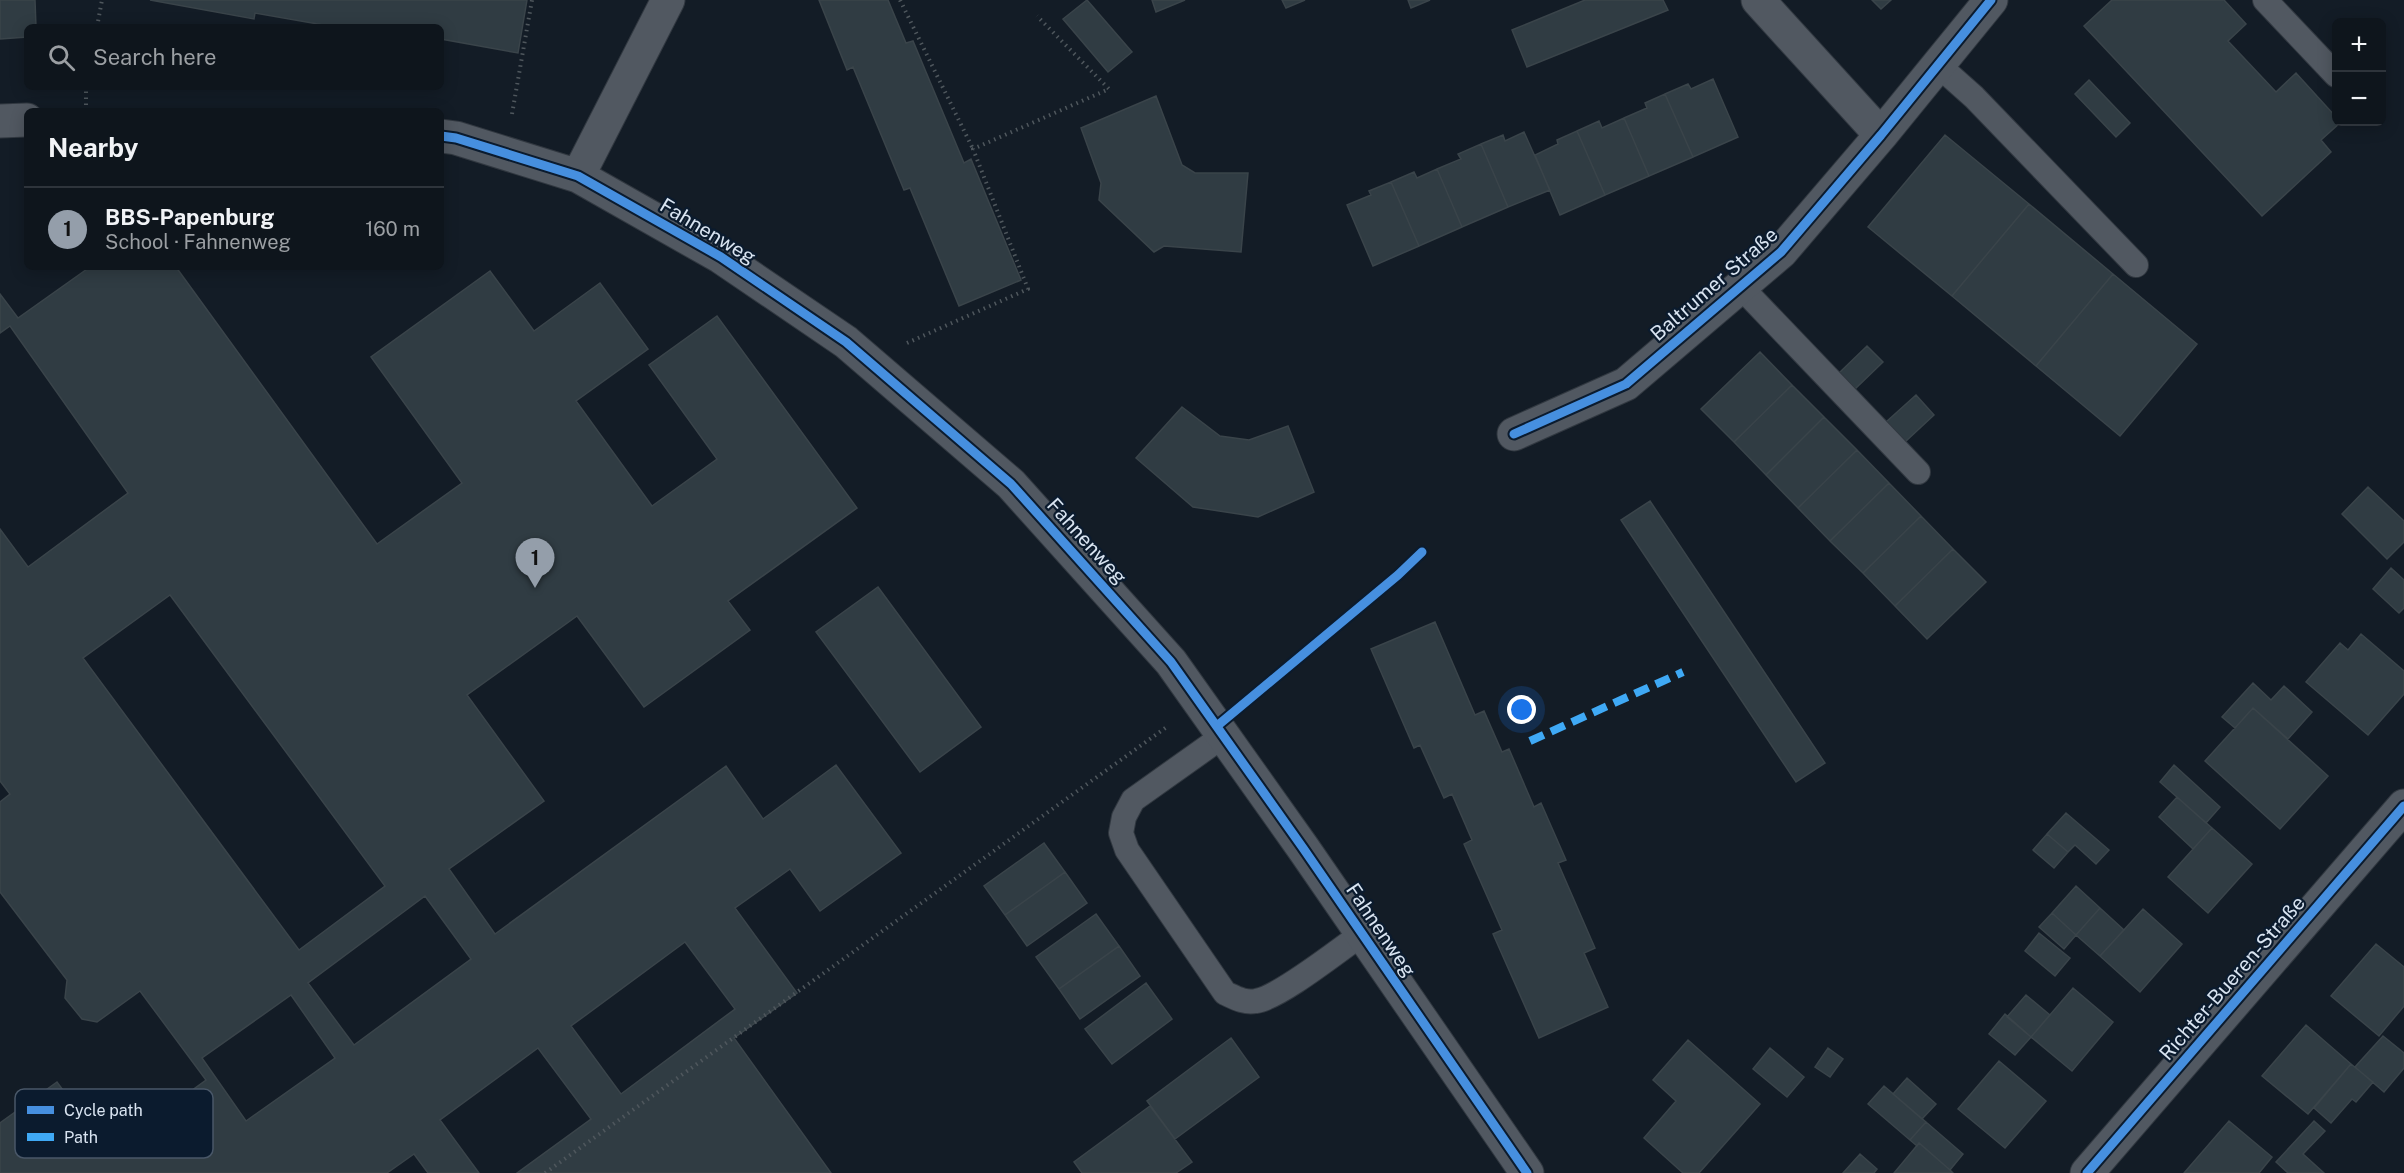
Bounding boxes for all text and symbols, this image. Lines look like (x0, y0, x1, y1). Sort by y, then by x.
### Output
map controls (2332, 18, 2386, 126)
button: + (2332, 18, 2386, 72)
search box (24, 24, 444, 90)
icon: search (45, 41, 78, 74)
text: Search here (93, 44, 217, 70)
button: − (2332, 72, 2386, 126)
text: Nearby (48, 132, 138, 163)
street label: Fahnenweg (656, 193, 760, 269)
text: BBS-Papenburg (105, 204, 274, 230)
text: 1 (63, 217, 72, 241)
text: 160 m (365, 217, 420, 241)
street label: Baltrumer Straße (1645, 222, 1783, 346)
text: School · Fahnenweg (105, 230, 291, 254)
street label: Fahnenweg (1042, 493, 1132, 589)
pin: 1 (516, 538, 554, 588)
your location (1507, 695, 1536, 724)
street label: Fahnenweg (1341, 879, 1421, 981)
street label: Richter-Bueren-Straße (2154, 891, 2310, 1065)
legend (15, 1089, 213, 1158)
text: Cycle path (64, 1101, 143, 1120)
text: Path (64, 1128, 98, 1147)

